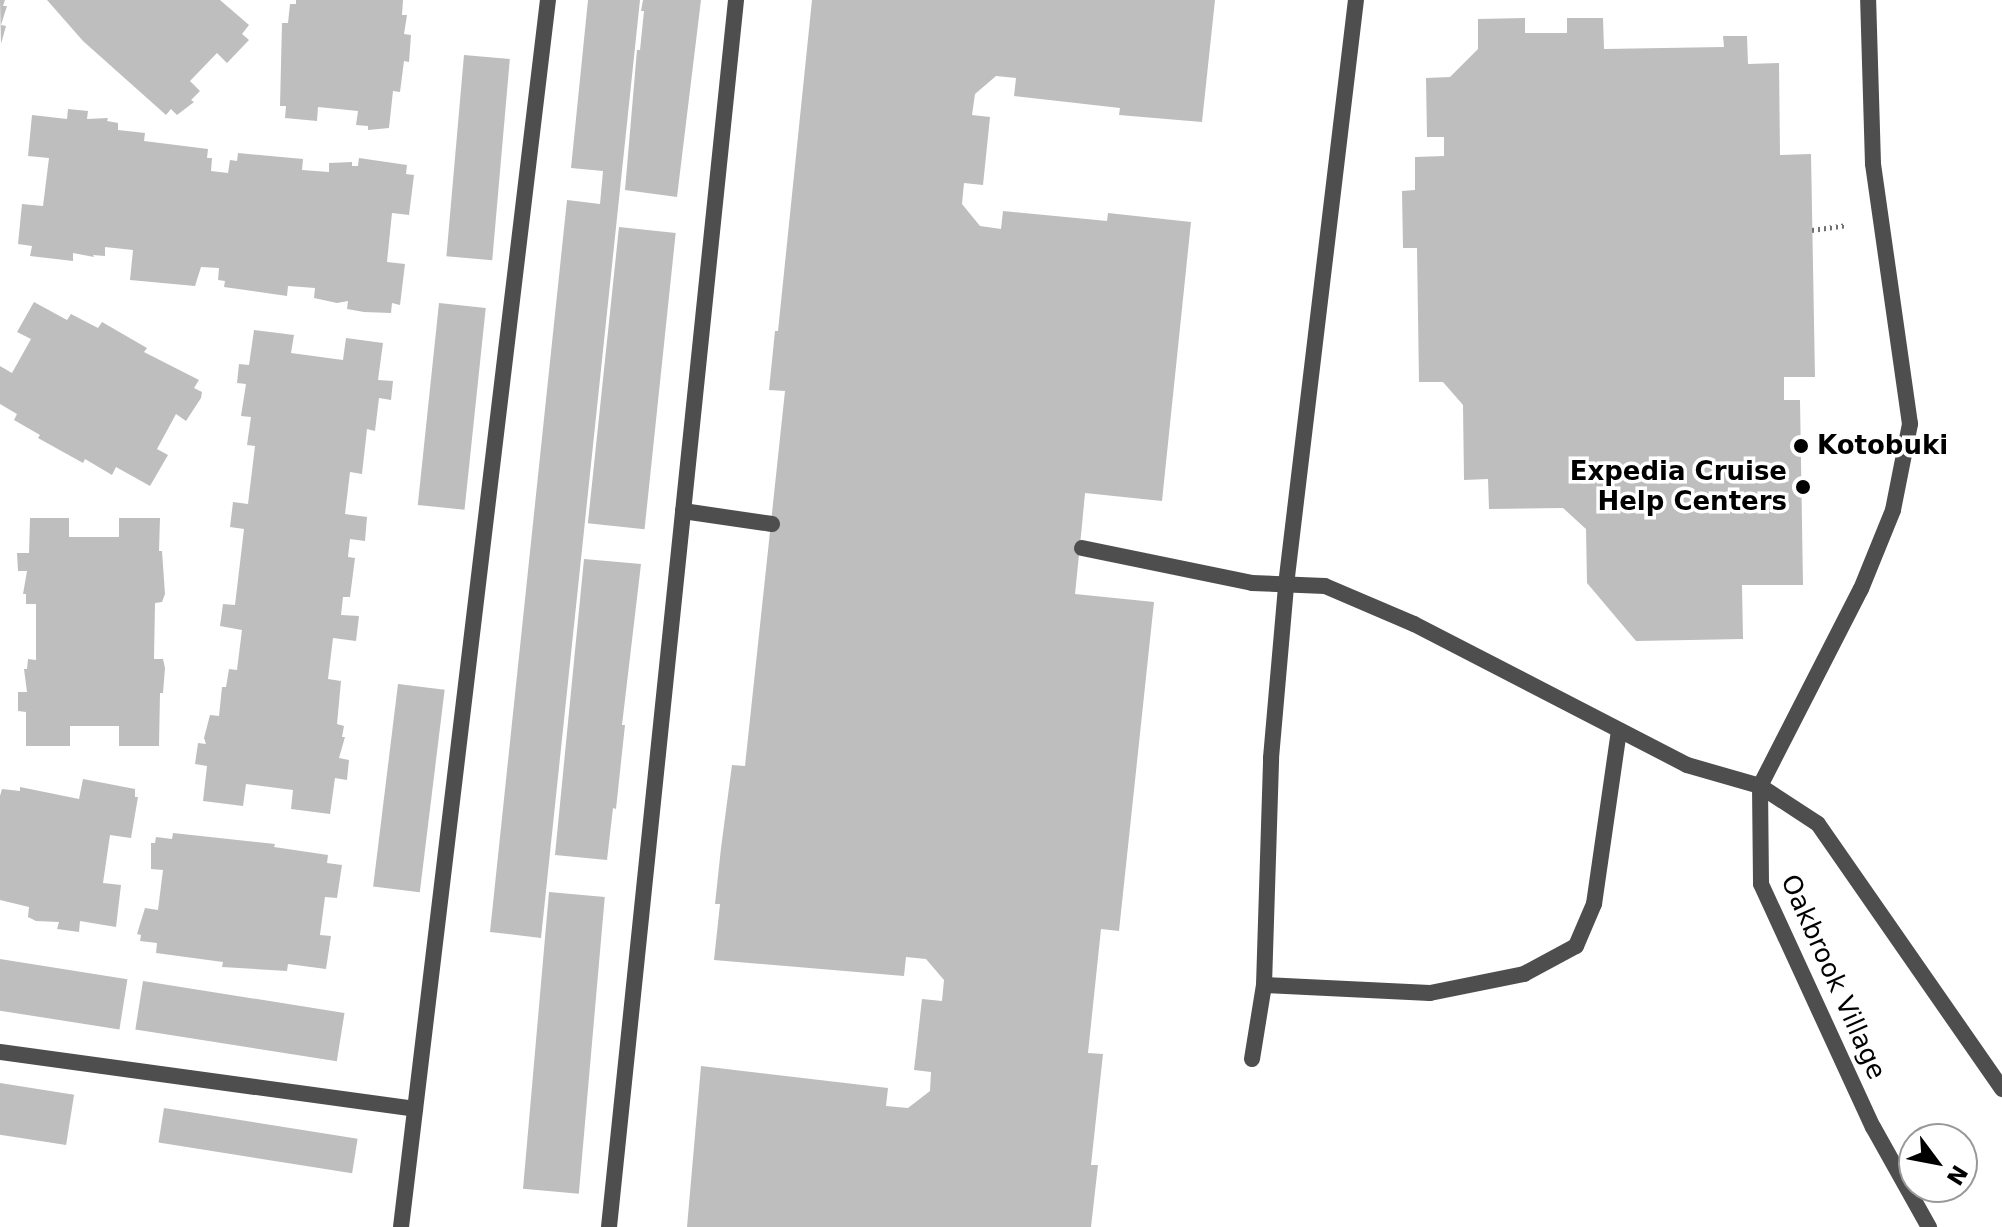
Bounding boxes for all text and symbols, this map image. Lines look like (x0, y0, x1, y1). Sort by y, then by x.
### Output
place label: Kotobuki (1817, 430, 1948, 462)
marker: Kotobuki (1792, 437, 1810, 455)
place label: Expedia Cruise Help Centers (1570, 456, 1787, 518)
marker: Expedia Cruise Help Centers (1794, 478, 1812, 496)
street label: Oakbrook Village (1774, 870, 1892, 1084)
north arrow (1898, 1123, 1978, 1203)
text: N (1942, 1160, 1973, 1189)

